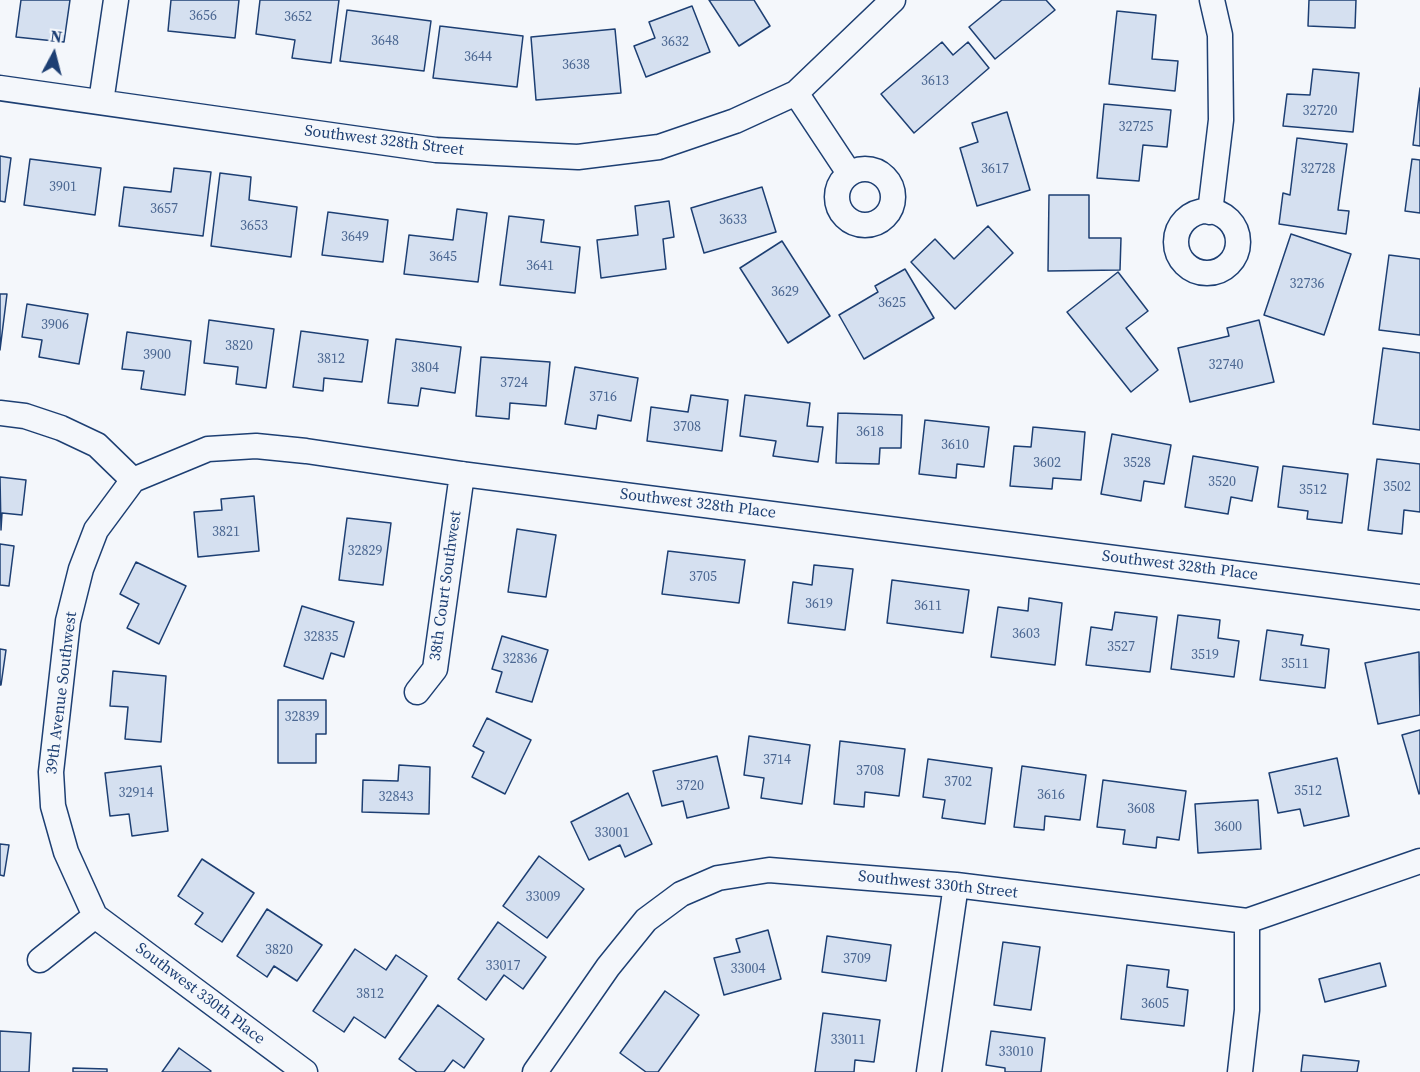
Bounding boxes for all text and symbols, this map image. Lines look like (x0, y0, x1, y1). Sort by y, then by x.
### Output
house number: 3656 (189, 8, 217, 24)
house number: 3652 (284, 9, 312, 25)
north arrow (24, 24, 84, 84)
text: N (49, 25, 63, 48)
house number: 3648 (371, 33, 399, 49)
house number: 3632 (661, 34, 689, 50)
house number: 3644 (464, 49, 492, 65)
house number: 3638 (562, 57, 590, 73)
house number: 3613 (921, 73, 949, 89)
house number: 32720 (1303, 103, 1337, 119)
house number: 32725 (1119, 119, 1153, 135)
street label: Southwest 328th Street (303, 122, 465, 160)
house number: 3617 (981, 161, 1009, 177)
house number: 32728 (1301, 161, 1335, 177)
house number: 3901 (49, 179, 77, 195)
house number: 3657 (150, 201, 178, 217)
house number: 3633 (719, 212, 747, 228)
house number: 3653 (240, 218, 268, 234)
house number: 3649 (341, 229, 369, 245)
house number: 3645 (429, 249, 457, 265)
house number: 3641 (526, 258, 554, 274)
house number: 32736 (1290, 276, 1324, 292)
house number: 3629 (771, 284, 799, 300)
house number: 3625 (878, 295, 906, 311)
house number: 3906 (41, 317, 69, 333)
house number: 3820 (225, 338, 253, 354)
house number: 3900 (143, 347, 171, 363)
house number: 3812 (317, 351, 345, 367)
house number: 32740 (1209, 357, 1243, 373)
house number: 3804 (411, 360, 439, 376)
house number: 3724 (500, 375, 528, 391)
house number: 3716 (589, 389, 617, 405)
house number: 3708 (673, 419, 701, 435)
house number: 3618 (856, 424, 884, 440)
house number: 3610 (941, 437, 969, 453)
house number: 3602 (1033, 455, 1061, 471)
house number: 3528 (1123, 455, 1151, 471)
house number: 3520 (1208, 474, 1236, 490)
house number: 3502 (1383, 479, 1411, 495)
house number: 3512 (1299, 482, 1327, 498)
street label: Southwest 328th Place (619, 485, 777, 523)
street label: 38th Court Southwest (426, 510, 466, 662)
house number: 3821 (212, 524, 240, 540)
house number: 32829 (348, 543, 382, 559)
street label: Southwest 328th Place (1101, 547, 1259, 585)
house number: 3705 (689, 569, 717, 585)
house number: 3619 (805, 596, 833, 612)
house number: 3611 (914, 598, 942, 614)
street label: 39th Avenue Southwest (43, 611, 81, 775)
house number: 3603 (1012, 626, 1040, 642)
house number: 32835 (304, 629, 338, 645)
house number: 3527 (1107, 639, 1135, 655)
house number: 3519 (1191, 647, 1219, 663)
house number: 32836 (503, 651, 537, 667)
house number: 3511 (1281, 656, 1309, 672)
house number: 32839 (285, 709, 319, 725)
house number: 3714 (763, 752, 791, 768)
house number: 3708 (856, 763, 884, 779)
house number: 3702 (944, 774, 972, 790)
house number: 3720 (676, 778, 704, 794)
house number: 3512 (1294, 783, 1322, 799)
house number: 32914 (119, 785, 153, 801)
house number: 3616 (1037, 787, 1065, 803)
house number: 32843 (379, 789, 413, 805)
house number: 3608 (1127, 801, 1155, 817)
house number: 3600 (1214, 819, 1242, 835)
house number: 33001 (595, 825, 629, 841)
street label: Southwest 330th Street (857, 867, 1019, 903)
house number: 33009 (526, 889, 560, 905)
street label: Southwest 330th Place (131, 939, 269, 1049)
house number: 3820 (265, 942, 293, 958)
house number: 3709 (843, 951, 871, 967)
house number: 33017 (486, 958, 520, 974)
house number: 33004 (731, 961, 765, 977)
house number: 3812 (356, 986, 384, 1002)
house number: 3605 (1141, 996, 1169, 1012)
house number: 33011 (831, 1032, 865, 1048)
house number: 33010 (999, 1044, 1033, 1060)

